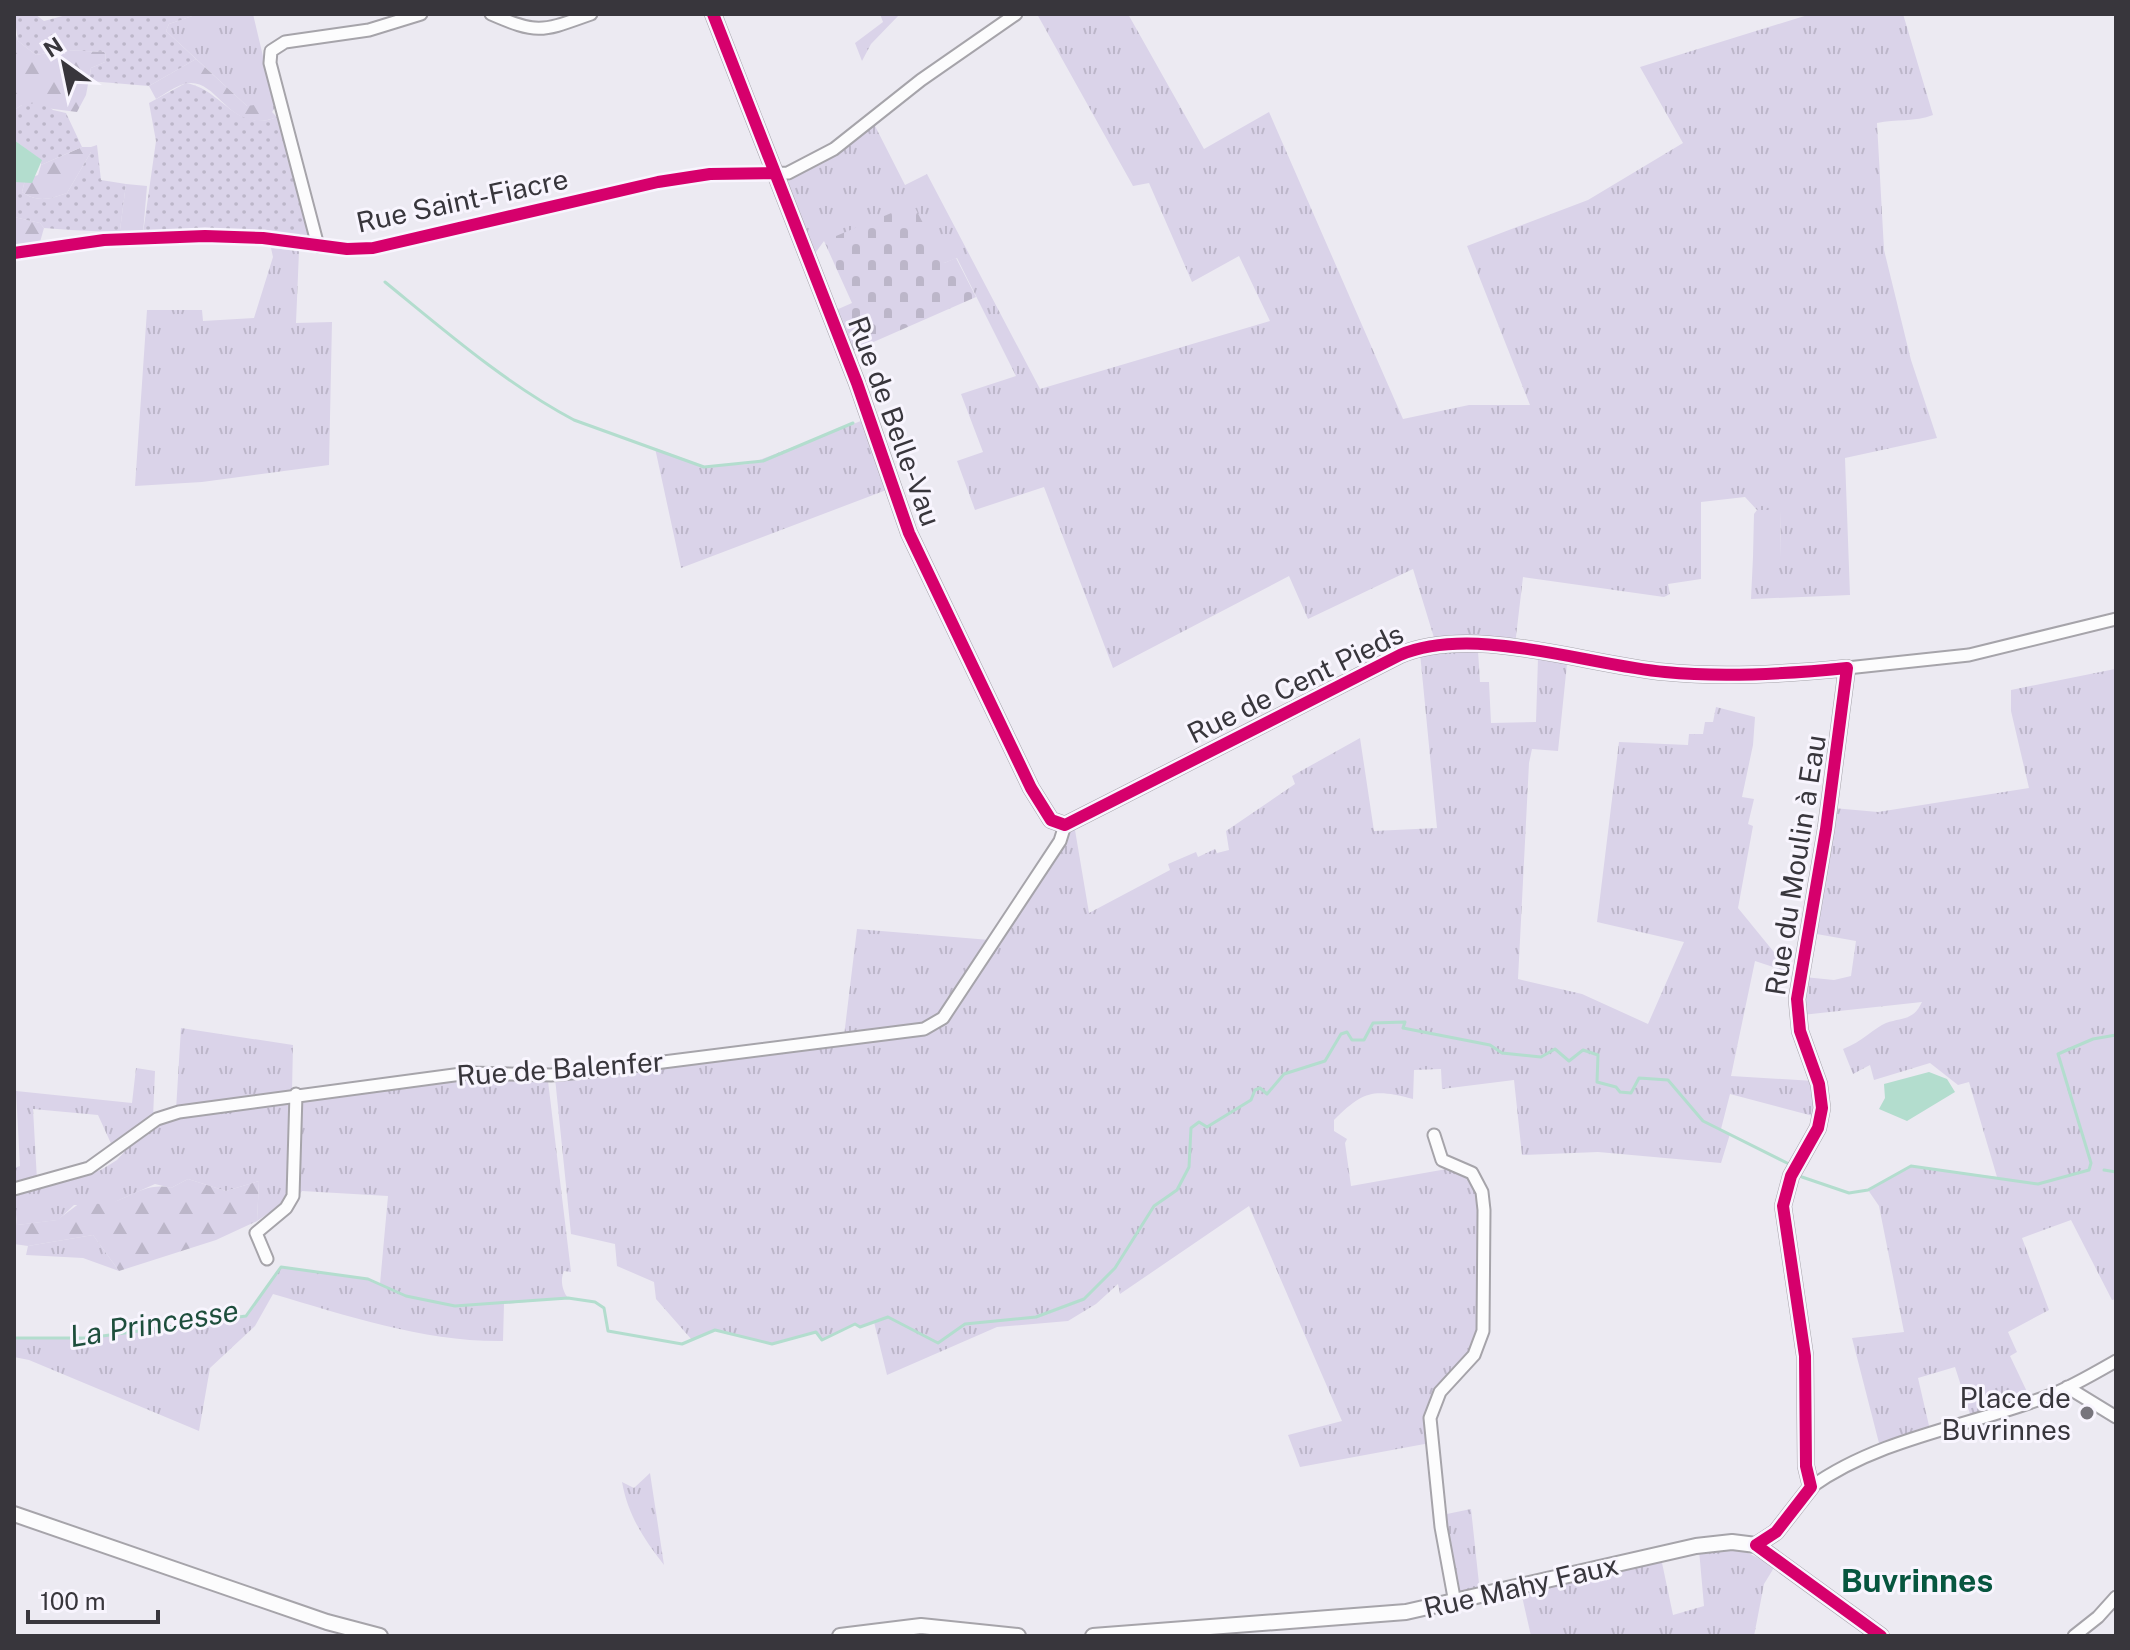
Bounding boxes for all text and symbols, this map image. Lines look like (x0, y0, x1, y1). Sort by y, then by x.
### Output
north arrow (24, 24, 104, 104)
text: N (39, 32, 67, 63)
street label: Rue Saint-Fiacre (353, 161, 571, 239)
street label: Rue de Belle-Vau (842, 312, 948, 530)
street label: Rue de Cent Pieds (1182, 616, 1408, 750)
street label: Rue du Moulin à Eau (1758, 732, 1832, 998)
street label: Rue de Balenfer (455, 1044, 665, 1092)
water label: La Princesse (67, 1292, 241, 1354)
place label: Place de Buvrinnes (1942, 1381, 2071, 1446)
marker: Place de Buvrinnes (2078, 1404, 2096, 1422)
street label: Rue Mahy Faux (1420, 1548, 1622, 1624)
district label: Buvrinnes (1841, 1562, 1993, 1599)
scale bar (28, 1574, 158, 1624)
text: 100 m (40, 1587, 106, 1615)

